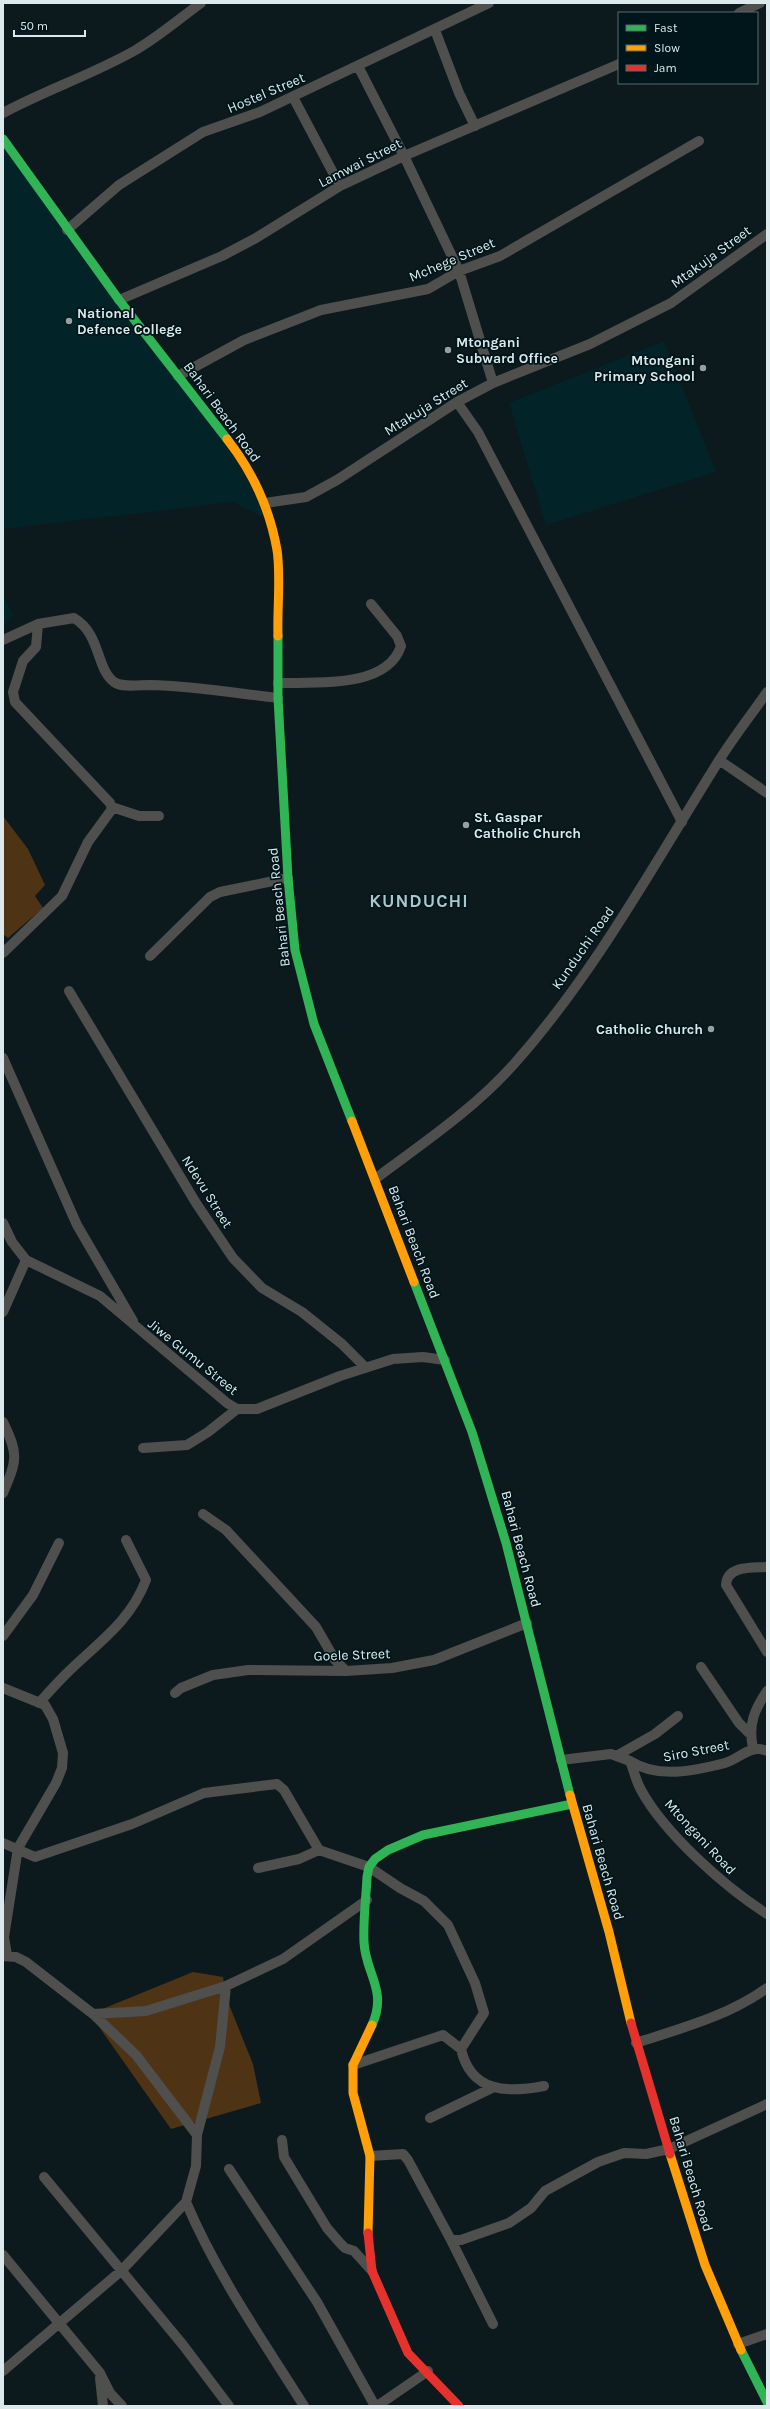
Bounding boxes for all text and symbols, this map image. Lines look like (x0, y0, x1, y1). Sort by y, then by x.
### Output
scale bar (14, 12, 85, 38)
legend (618, 12, 758, 84)
text: 50 m (20, 19, 48, 33)
text: Fast (654, 21, 678, 35)
text: Slow (654, 41, 680, 55)
text: Jam (654, 61, 677, 75)
street label: Hostel Street (225, 69, 307, 117)
street label: Lamwai Street (316, 135, 404, 191)
street label: Mtakuja Street (668, 222, 754, 292)
street label: Mchege Street (407, 234, 497, 286)
place label: National Defence College (77, 305, 182, 338)
marker: National Defence College (64, 316, 74, 326)
place label: Mtongani Subward Office (456, 334, 558, 367)
marker: Mtongani Subward Office (443, 345, 453, 355)
place label: Mtongani Primary School (594, 352, 695, 385)
street label: Bahari Beach Road (180, 358, 264, 466)
marker: Mtongani Primary School (698, 363, 708, 373)
street label: Mtakuja Street (381, 375, 471, 439)
place label: St. Gaspar Catholic Church (474, 809, 581, 842)
marker: St. Gaspar Catholic Church (461, 820, 471, 830)
street label: Bahari Beach Road (264, 846, 294, 968)
district label: KUNDUCHI (369, 890, 469, 912)
street label: Kunduchi Road (548, 903, 618, 993)
place label: Catholic Church (596, 1021, 703, 1038)
marker: Catholic Church (706, 1024, 716, 1034)
street label: Ndevu Street (178, 1153, 236, 1231)
street label: Bahari Beach Road (385, 1183, 443, 1301)
street label: Jiwe Gumu Street (144, 1315, 242, 1399)
street label: Bahari Beach Road (497, 1489, 545, 1609)
street label: Goele Street (313, 1645, 391, 1665)
street label: Siro Street (661, 1736, 731, 1766)
street label: Mtongani Road (661, 1796, 739, 1878)
street label: Bahari Beach Road (578, 1802, 628, 1922)
street label: Bahari Beach Road (665, 2114, 717, 2234)

